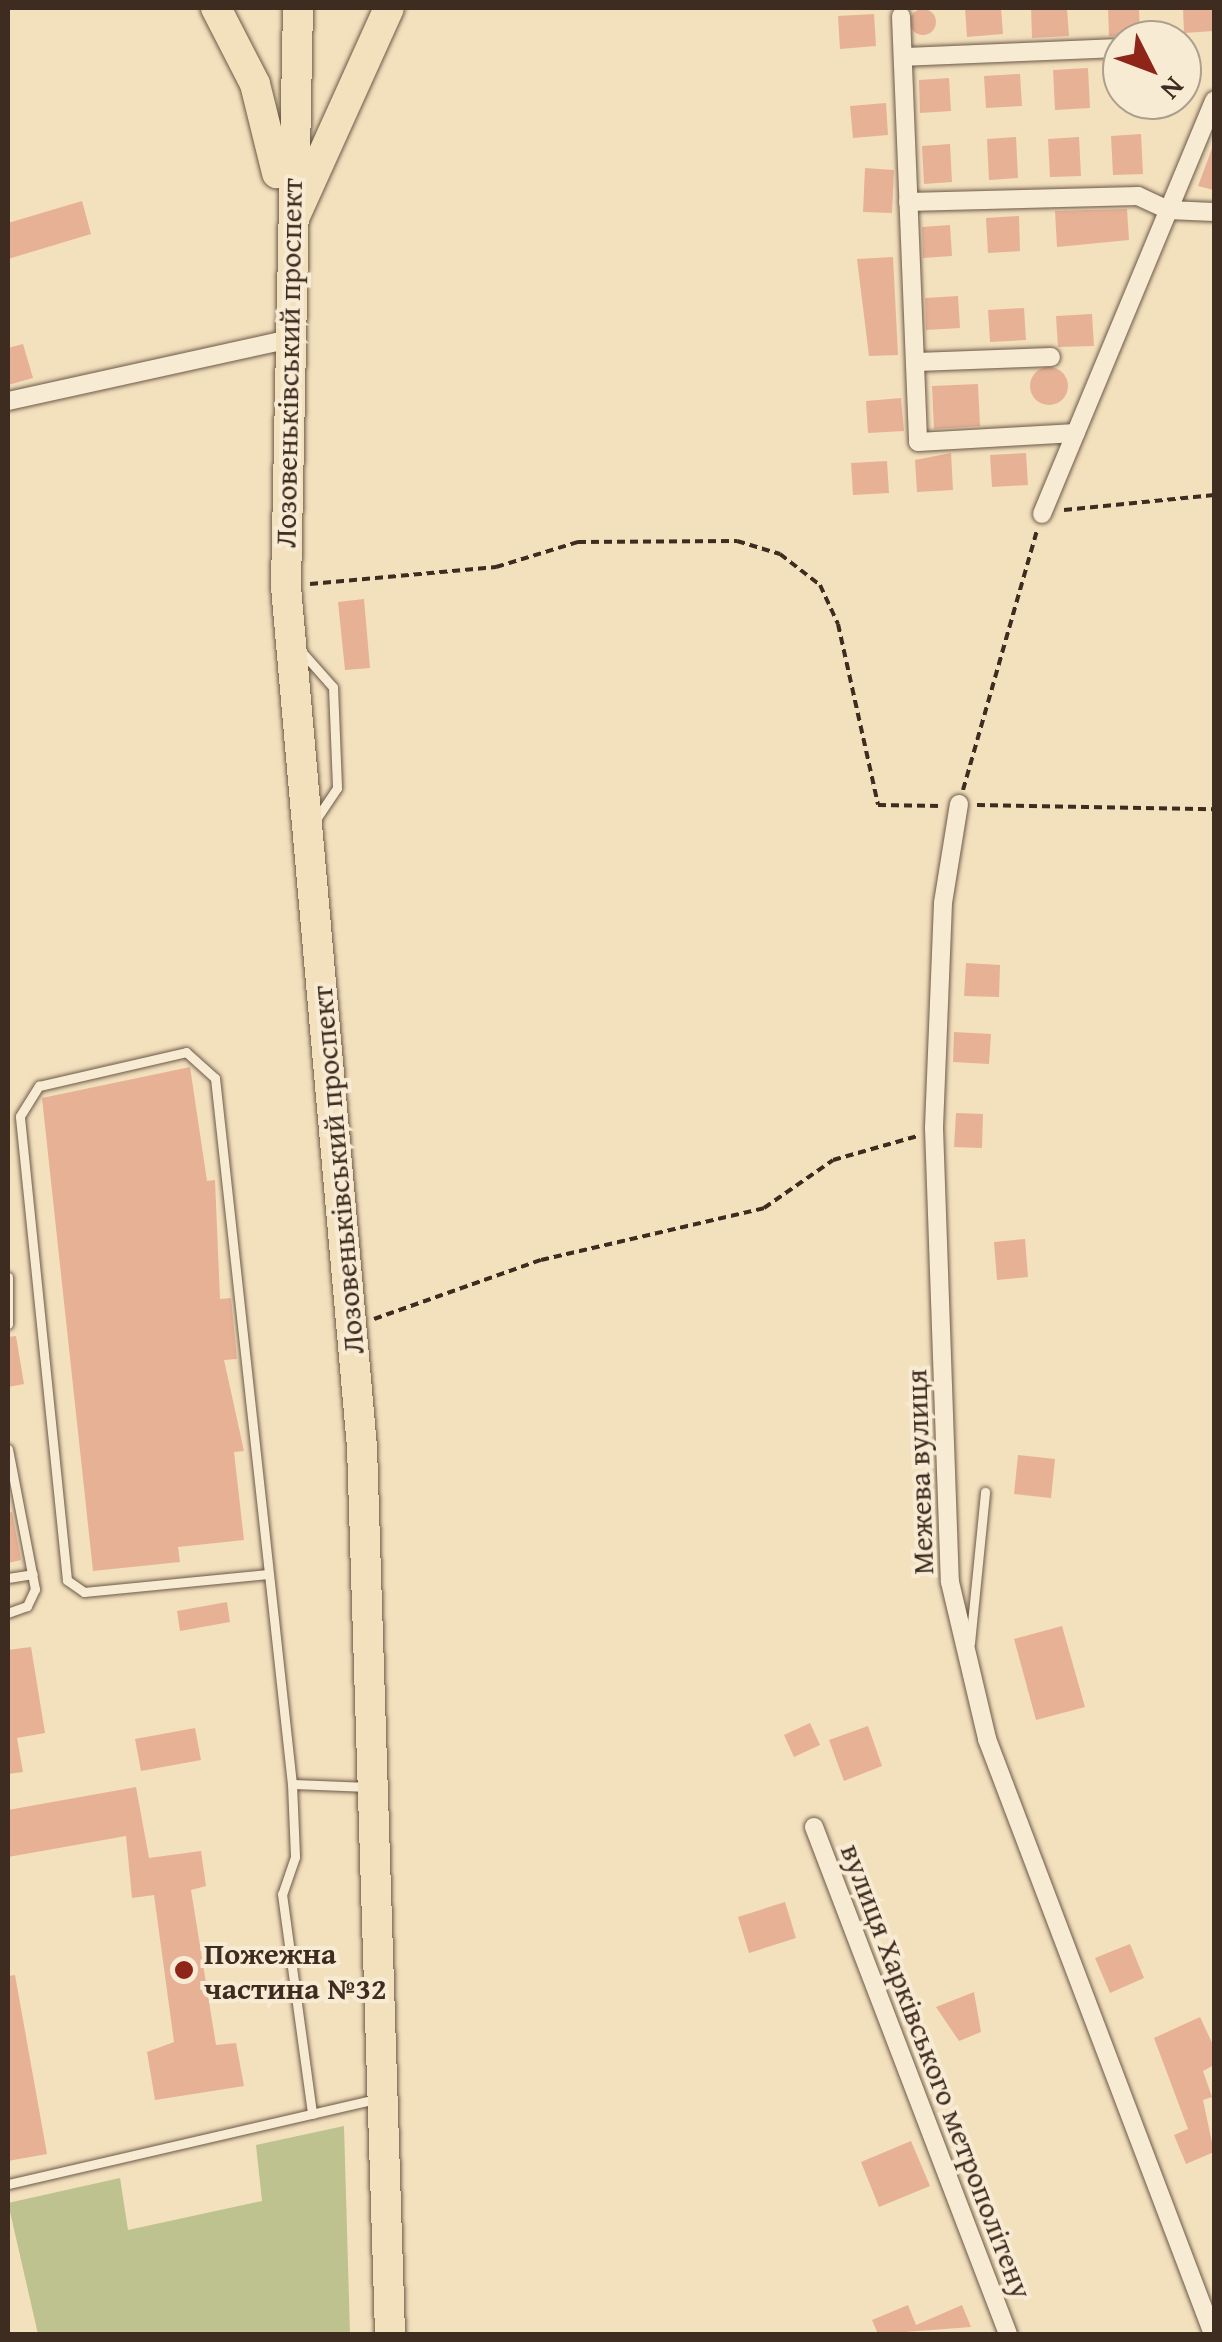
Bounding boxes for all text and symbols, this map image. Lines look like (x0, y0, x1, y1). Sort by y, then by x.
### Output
north arrow (1102, 20, 1202, 120)
text: N (1152, 68, 1195, 110)
street label: Лозовеньківський проспект (267, 178, 309, 548)
street label: Лозовеньківський проспект (303, 984, 371, 1356)
street label: Межева вулиця (897, 1369, 941, 1575)
street label: вулиця Харківського метрополітену (833, 1839, 1041, 2303)
place label: Пожежна частина №32 (204, 1935, 387, 2006)
marker: Пожежна частина №32 (173, 1959, 195, 1981)

